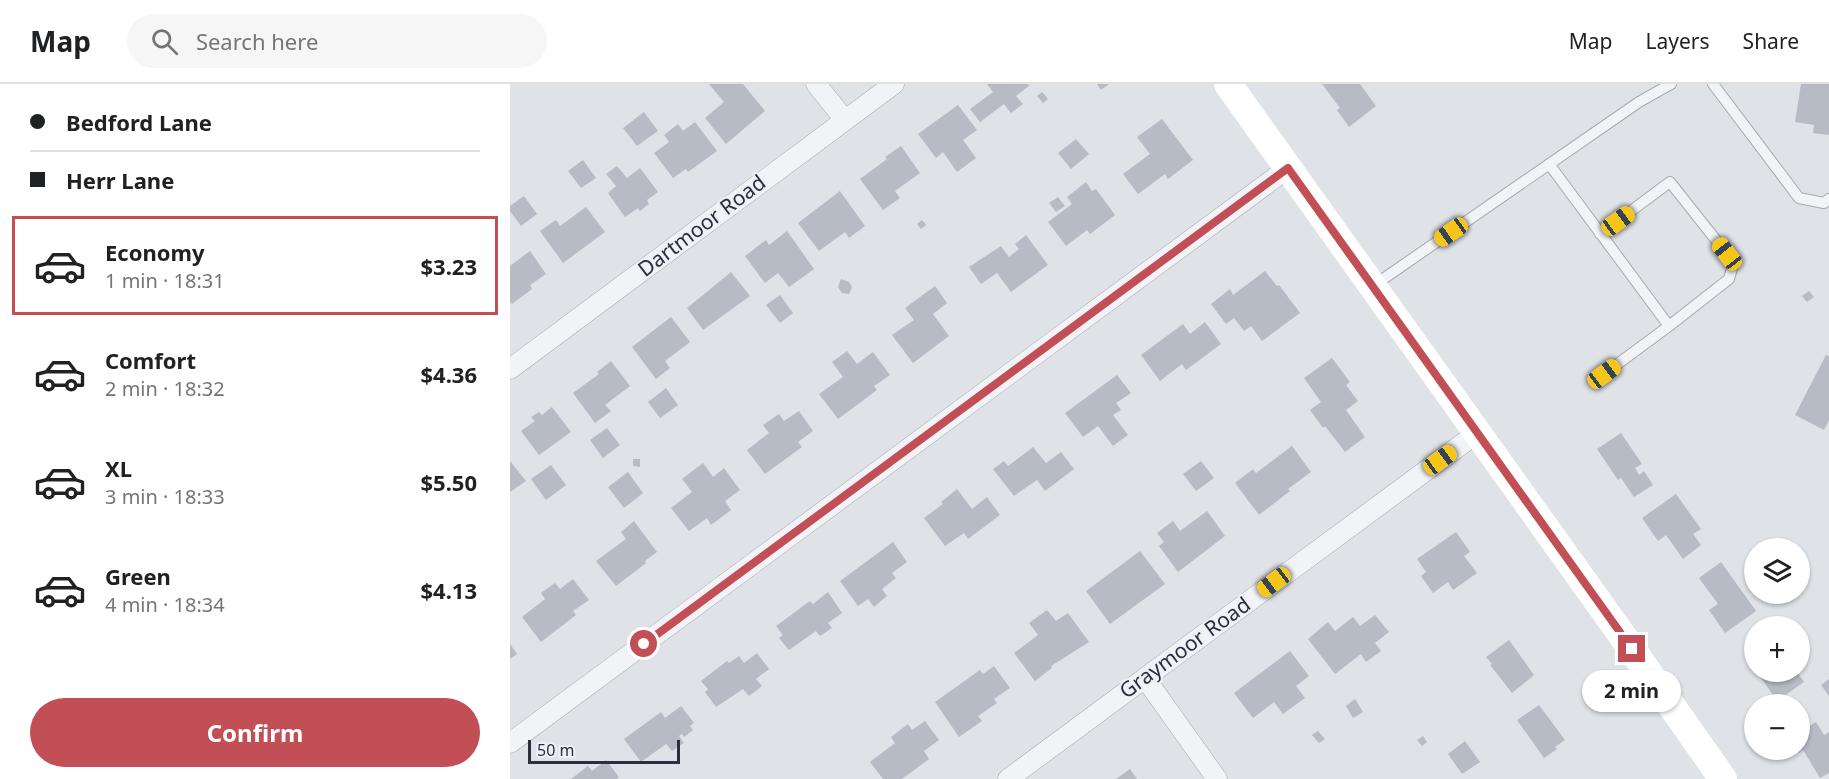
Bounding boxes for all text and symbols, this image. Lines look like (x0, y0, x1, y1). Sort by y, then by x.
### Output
search box (127, 14, 547, 68)
text: Map (30, 22, 91, 60)
icon: search (148, 25, 181, 58)
text: Search here (196, 26, 318, 56)
text: Map (1569, 27, 1613, 55)
text: Layers (1646, 27, 1710, 55)
text: Share (1743, 27, 1799, 55)
text: Bedford Lane (66, 107, 212, 137)
text: Herr Lane (66, 165, 174, 195)
street label: Dartmoor Road (632, 168, 771, 282)
car (1598, 203, 1638, 239)
car (1431, 214, 1471, 250)
car (1709, 234, 1745, 274)
text: Economy (105, 237, 204, 267)
icon: car (33, 239, 87, 293)
text: $3.23 (420, 251, 477, 281)
text: 1 min · 18:31 (105, 267, 225, 294)
text: Comfort (105, 345, 196, 375)
icon: car (33, 347, 87, 401)
car (1584, 356, 1624, 392)
text: $4.36 (420, 359, 477, 389)
text: 2 min · 18:32 (105, 375, 225, 402)
car (1420, 442, 1460, 478)
text: XL (105, 453, 132, 483)
icon: car (33, 455, 87, 509)
text: $5.50 (420, 467, 477, 497)
text: 3 min · 18:33 (105, 483, 225, 510)
map controls (1744, 538, 1810, 760)
button: layers (1744, 538, 1810, 604)
text: Green (105, 561, 171, 591)
icon: car (33, 563, 87, 617)
car (1254, 564, 1294, 600)
text: $4.13 (420, 575, 477, 605)
street label: Graymoor Road (1113, 590, 1256, 704)
text: 4 min · 18:34 (105, 591, 225, 618)
button: + (1744, 616, 1810, 682)
route start (630, 630, 657, 657)
route end (1618, 635, 1645, 662)
callout: 2 min (1582, 670, 1682, 712)
text: 2 min (1604, 677, 1659, 704)
button: − (1744, 694, 1810, 760)
button: Confirm (30, 698, 480, 767)
scale bar (528, 737, 680, 764)
text: 50 m (537, 739, 574, 761)

